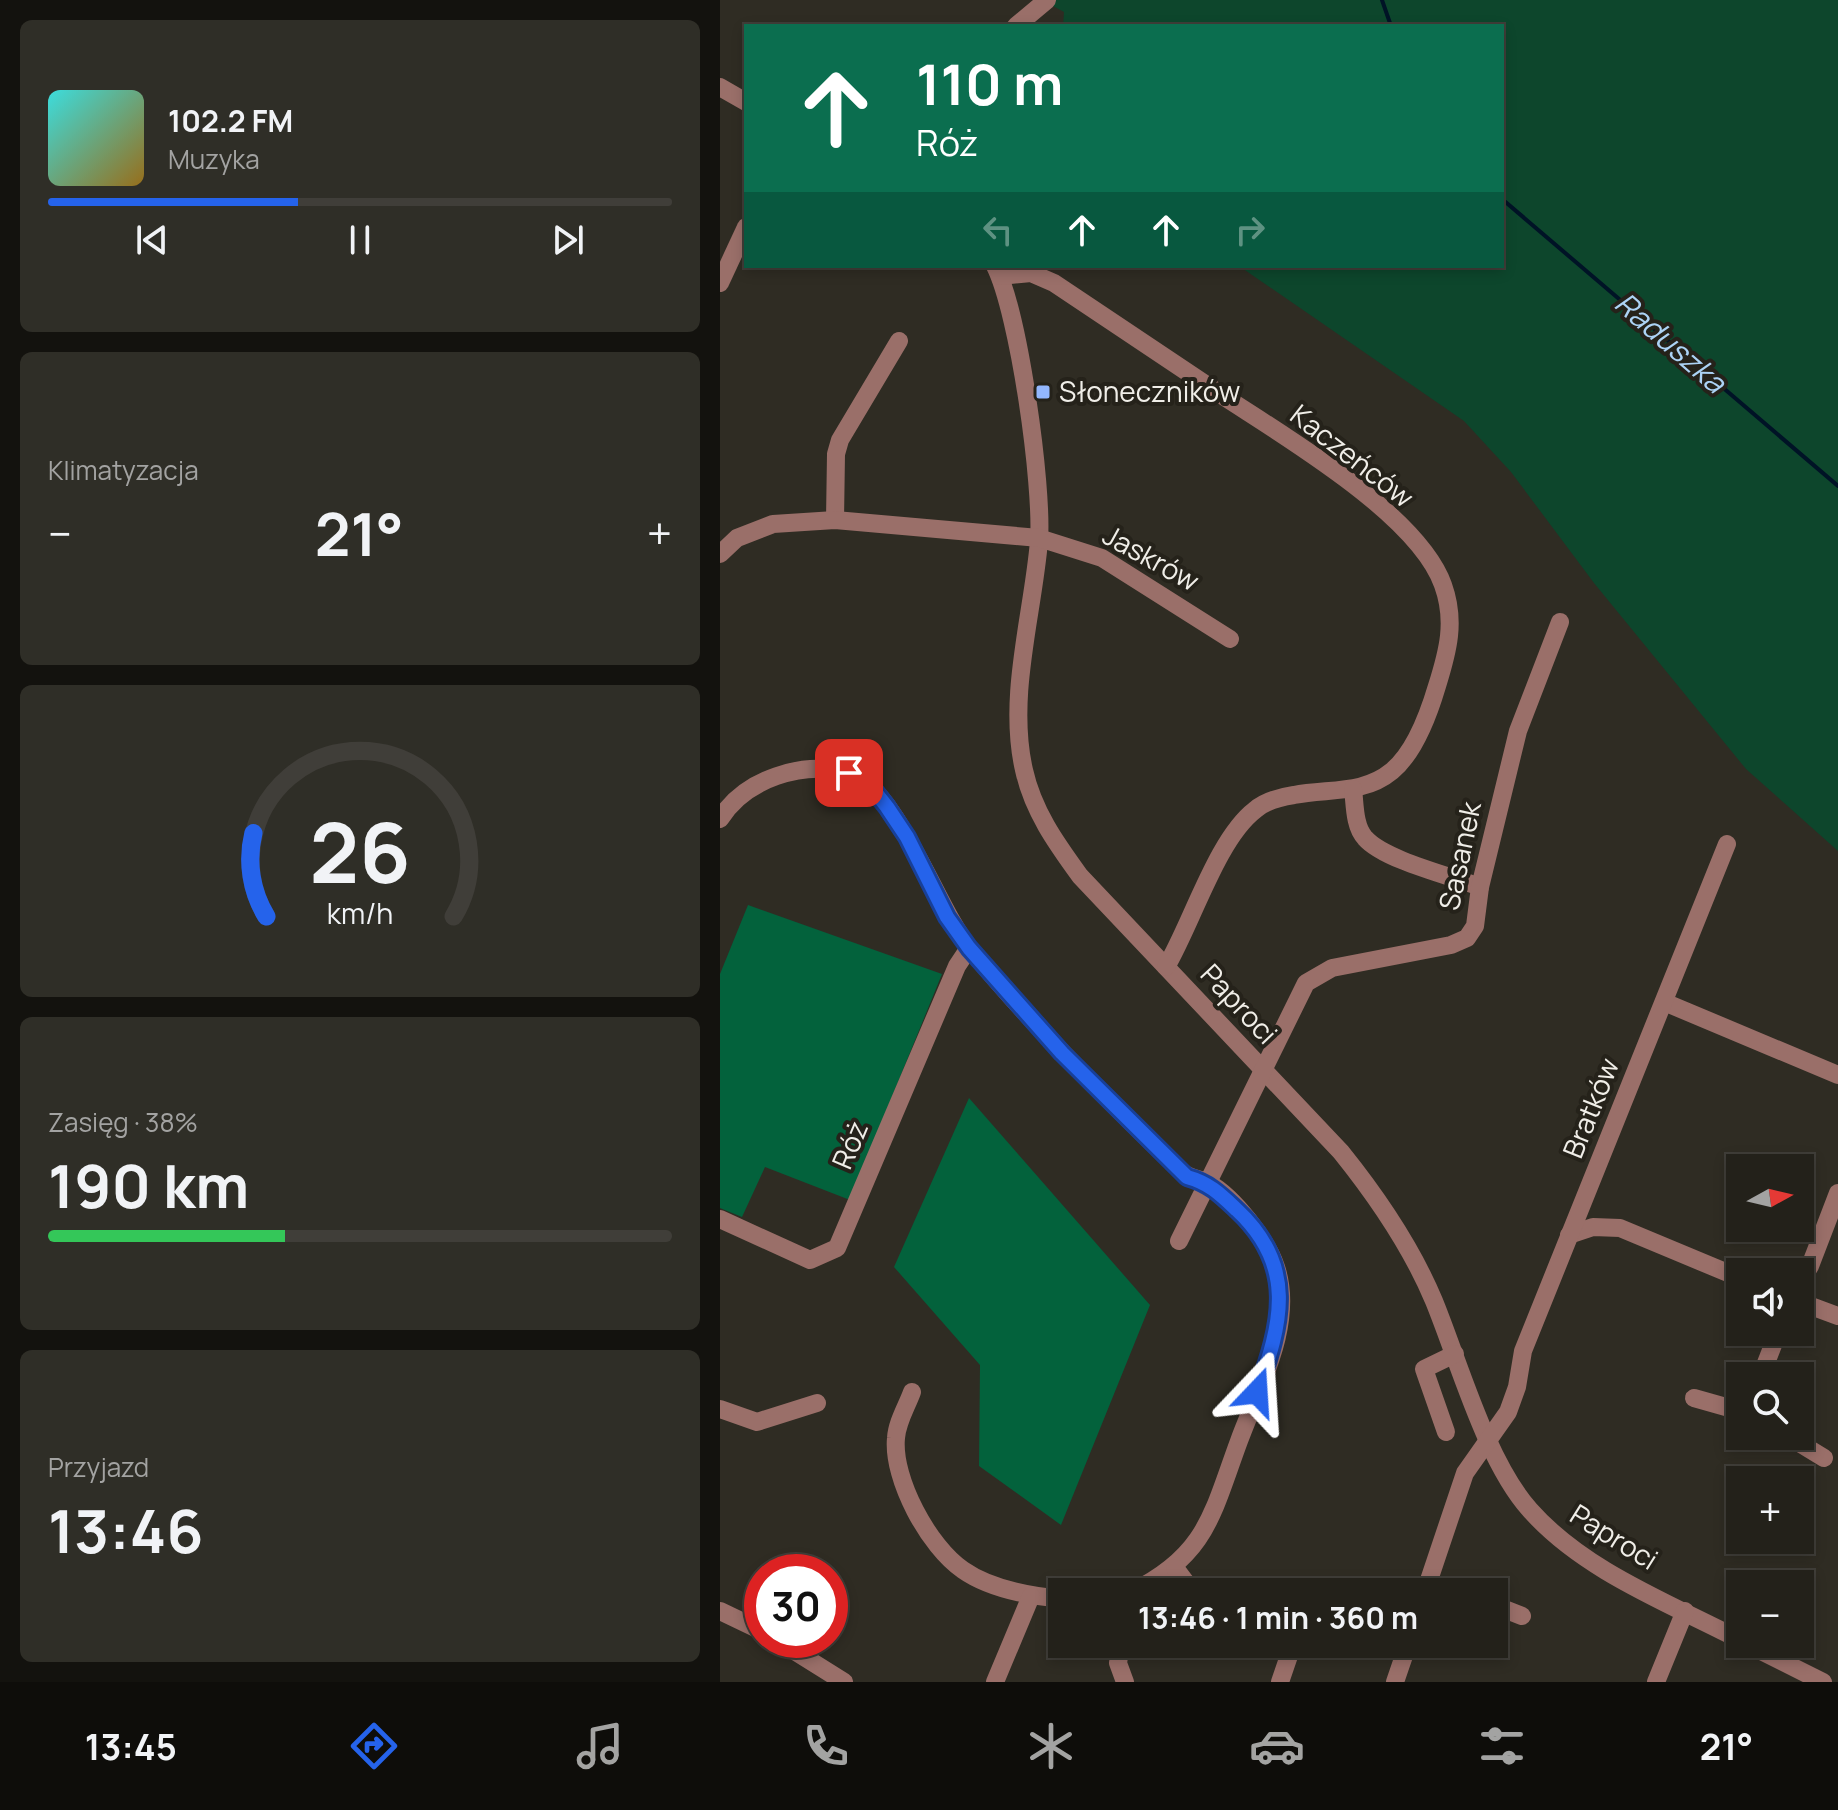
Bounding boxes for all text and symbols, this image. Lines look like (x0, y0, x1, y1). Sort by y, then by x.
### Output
text: 110 m (916, 45, 1063, 122)
icon: ahead (784, 56, 888, 160)
text: 102.2 FM (168, 100, 293, 141)
text: Róż (916, 118, 978, 167)
text: Muzyka (168, 141, 260, 177)
icon: left (976, 208, 1020, 252)
icon: ahead (1060, 208, 1104, 252)
icon: ahead (1144, 208, 1188, 252)
icon: right (1228, 208, 1272, 252)
icon: previous (130, 218, 174, 262)
icon: pause (338, 218, 382, 262)
icon: next (546, 218, 590, 262)
water label: Raduszka (1607, 282, 1736, 402)
place label: Słoneczników (1059, 372, 1240, 410)
marker: Słoneczników (1034, 383, 1052, 401)
street label: Kaczeńców (1283, 395, 1422, 515)
text: Klimatyzacja (48, 452, 199, 488)
text: 21° (315, 492, 404, 574)
text: − (48, 503, 72, 563)
text: + (647, 503, 672, 563)
street label: Jaskrów (1097, 515, 1206, 599)
pin (815, 739, 883, 807)
icon: arrive (827, 751, 871, 795)
text: 26 (309, 794, 411, 908)
street label: Sasanek (1429, 797, 1489, 913)
text: km/h (327, 894, 393, 933)
street label: Paproci (1193, 955, 1286, 1052)
street label: Bratków (1553, 1052, 1627, 1163)
text: Zasięg · 38% (48, 1104, 198, 1140)
street label: Róż (822, 1115, 876, 1174)
text: 190 km (48, 1144, 249, 1226)
north arrow (1726, 1154, 1814, 1242)
map controls (1726, 1154, 1814, 1658)
button: sound (1726, 1258, 1814, 1346)
position arrow (1215, 1350, 1299, 1434)
button: search (1726, 1362, 1814, 1450)
text: Przyjazd (48, 1449, 149, 1485)
button: + (1726, 1466, 1814, 1554)
text: 13:46 (48, 1489, 204, 1571)
street label: Paproci (1564, 1494, 1665, 1578)
speed limit sign: 30 (744, 1554, 848, 1658)
button: − (1726, 1570, 1814, 1658)
text: 13:46 · 1 min · 360 m (1138, 1597, 1418, 1638)
icon: directions (346, 1718, 402, 1774)
icon: music (572, 1718, 628, 1774)
icon: phone (798, 1718, 854, 1774)
icon: climate (1023, 1718, 1079, 1774)
icon: car (1249, 1718, 1305, 1774)
icon: filters (1474, 1718, 1530, 1774)
text: 13:45 (85, 1722, 177, 1771)
text: 21° (1700, 1722, 1753, 1771)

